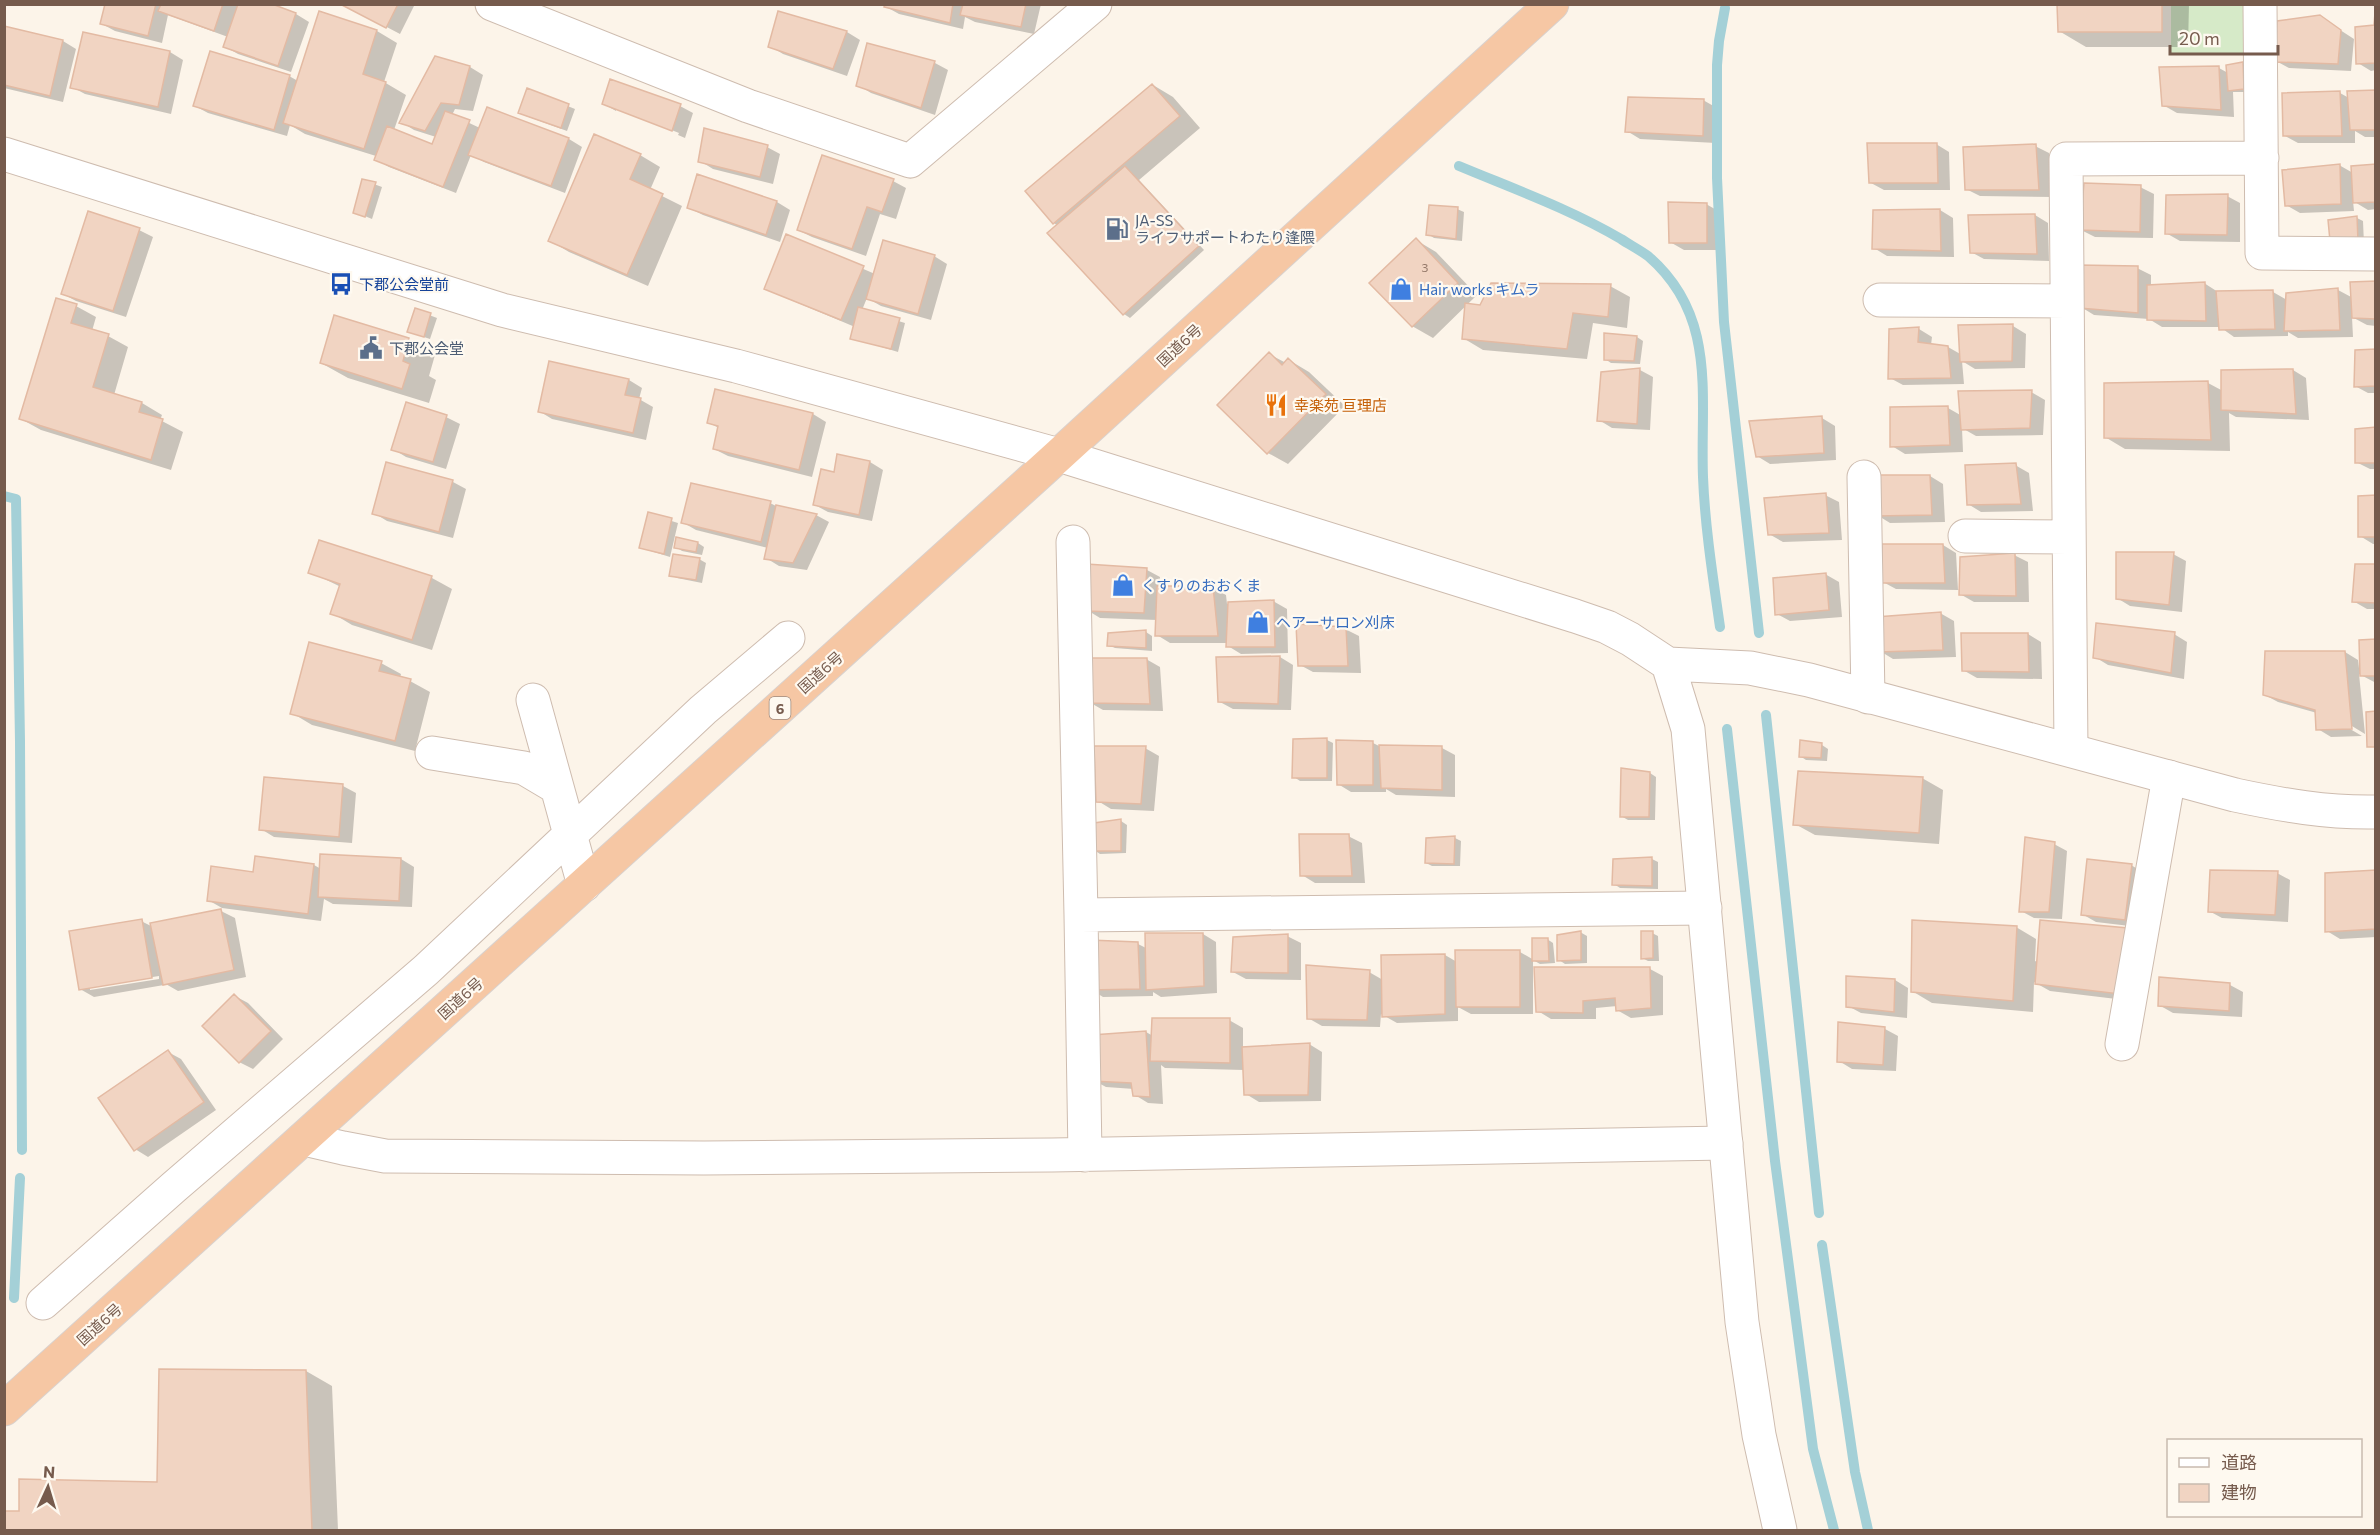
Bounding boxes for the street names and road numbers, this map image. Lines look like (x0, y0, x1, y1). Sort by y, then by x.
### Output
street label: 国道6号 (1153, 320, 1205, 370)
street label: 国道6号 (794, 647, 846, 697)
road number: 6 (770, 697, 790, 719)
street label: 国道6号 (434, 973, 486, 1023)
street label: 国道6号 (73, 1299, 125, 1349)

